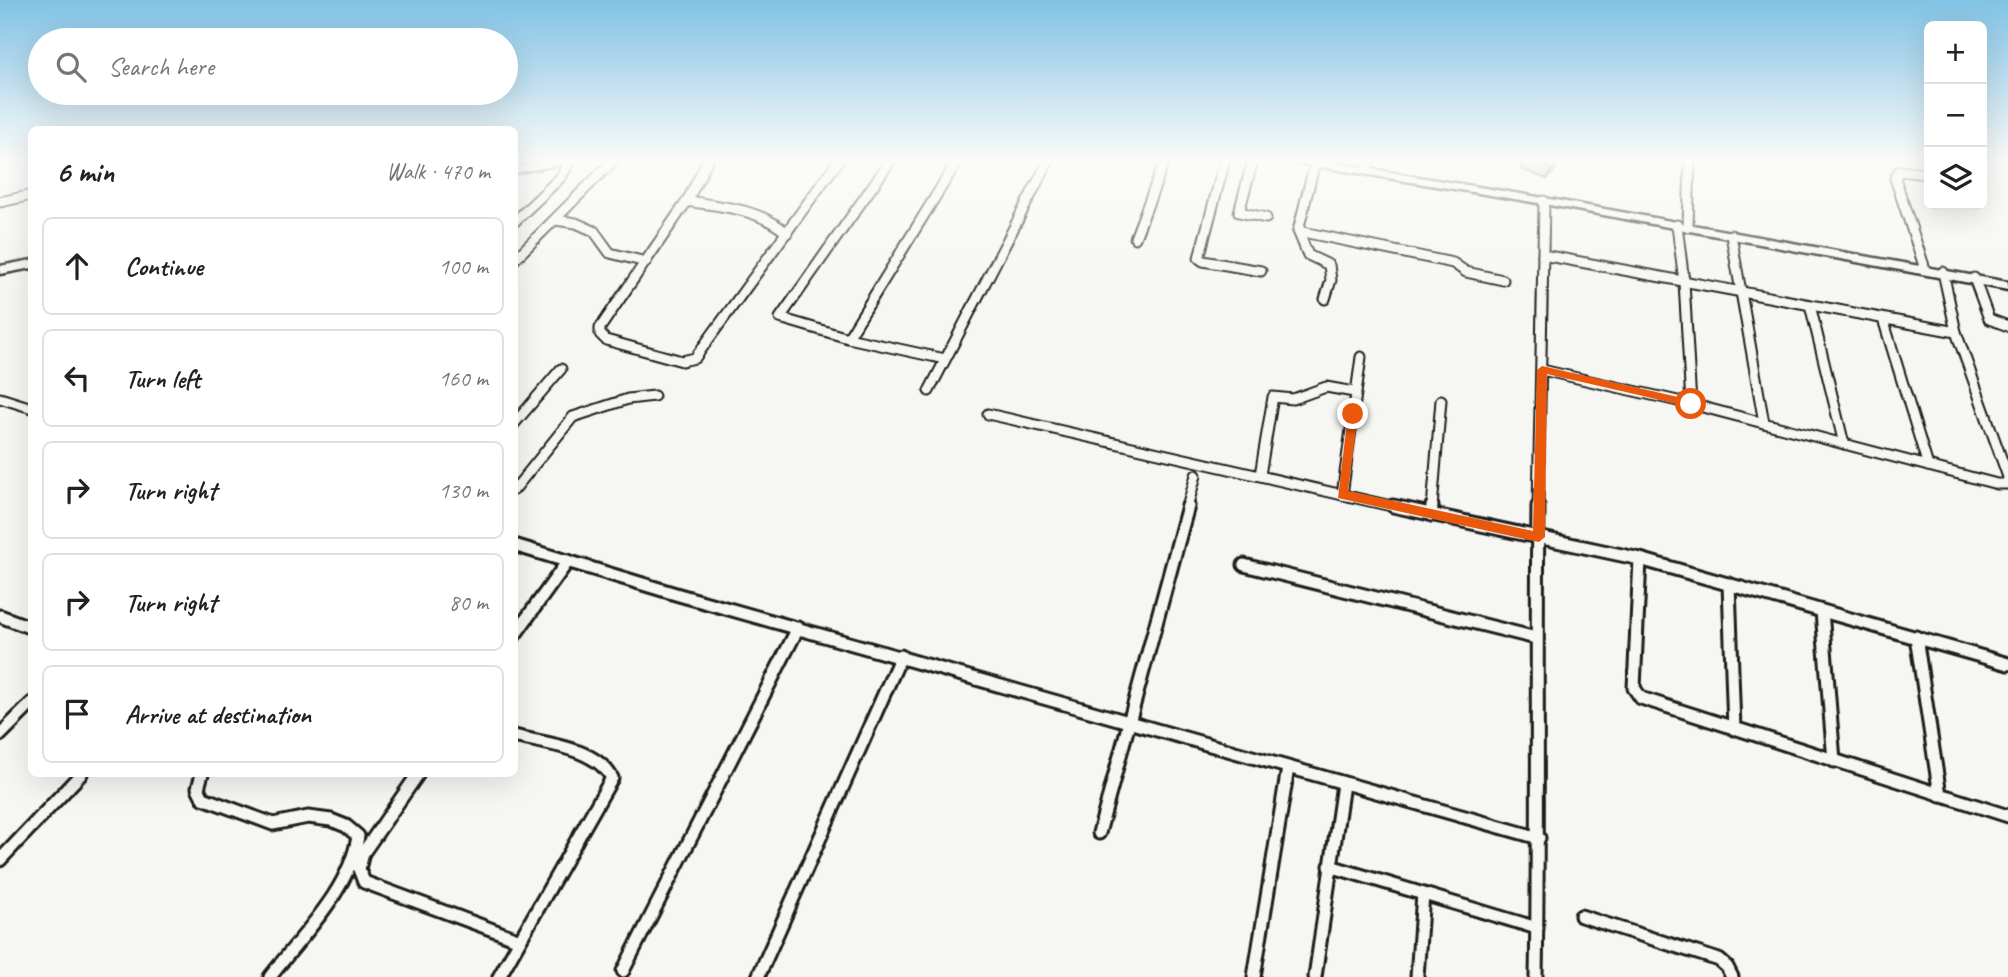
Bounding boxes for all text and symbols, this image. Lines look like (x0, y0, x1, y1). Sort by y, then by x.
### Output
map controls (1924, 21, 1987, 210)
button: + (1924, 21, 1987, 84)
search box (28, 28, 518, 105)
icon: search (52, 48, 90, 86)
text: Search here (108, 50, 214, 83)
button: − (1924, 84, 1987, 147)
button: layers (1924, 147, 1987, 210)
text: 6 min (56, 153, 114, 191)
text: Walk · 470 m (386, 157, 490, 186)
icon: ahead (58, 247, 96, 285)
text: Continue (125, 250, 203, 283)
text: 100 m (439, 252, 488, 281)
icon: left (58, 359, 96, 397)
text: Turn left (125, 362, 200, 395)
text: 160 m (439, 364, 488, 393)
route start (1675, 388, 1706, 419)
route end (1337, 398, 1368, 429)
icon: right (58, 471, 96, 509)
text: Turn right (125, 474, 216, 507)
text: 130 m (439, 476, 488, 505)
icon: right (58, 583, 96, 621)
text: Turn right (125, 586, 216, 619)
text: 80 m (449, 588, 488, 617)
icon: arrive (58, 695, 96, 733)
text: Arrive at destination (125, 698, 311, 731)

